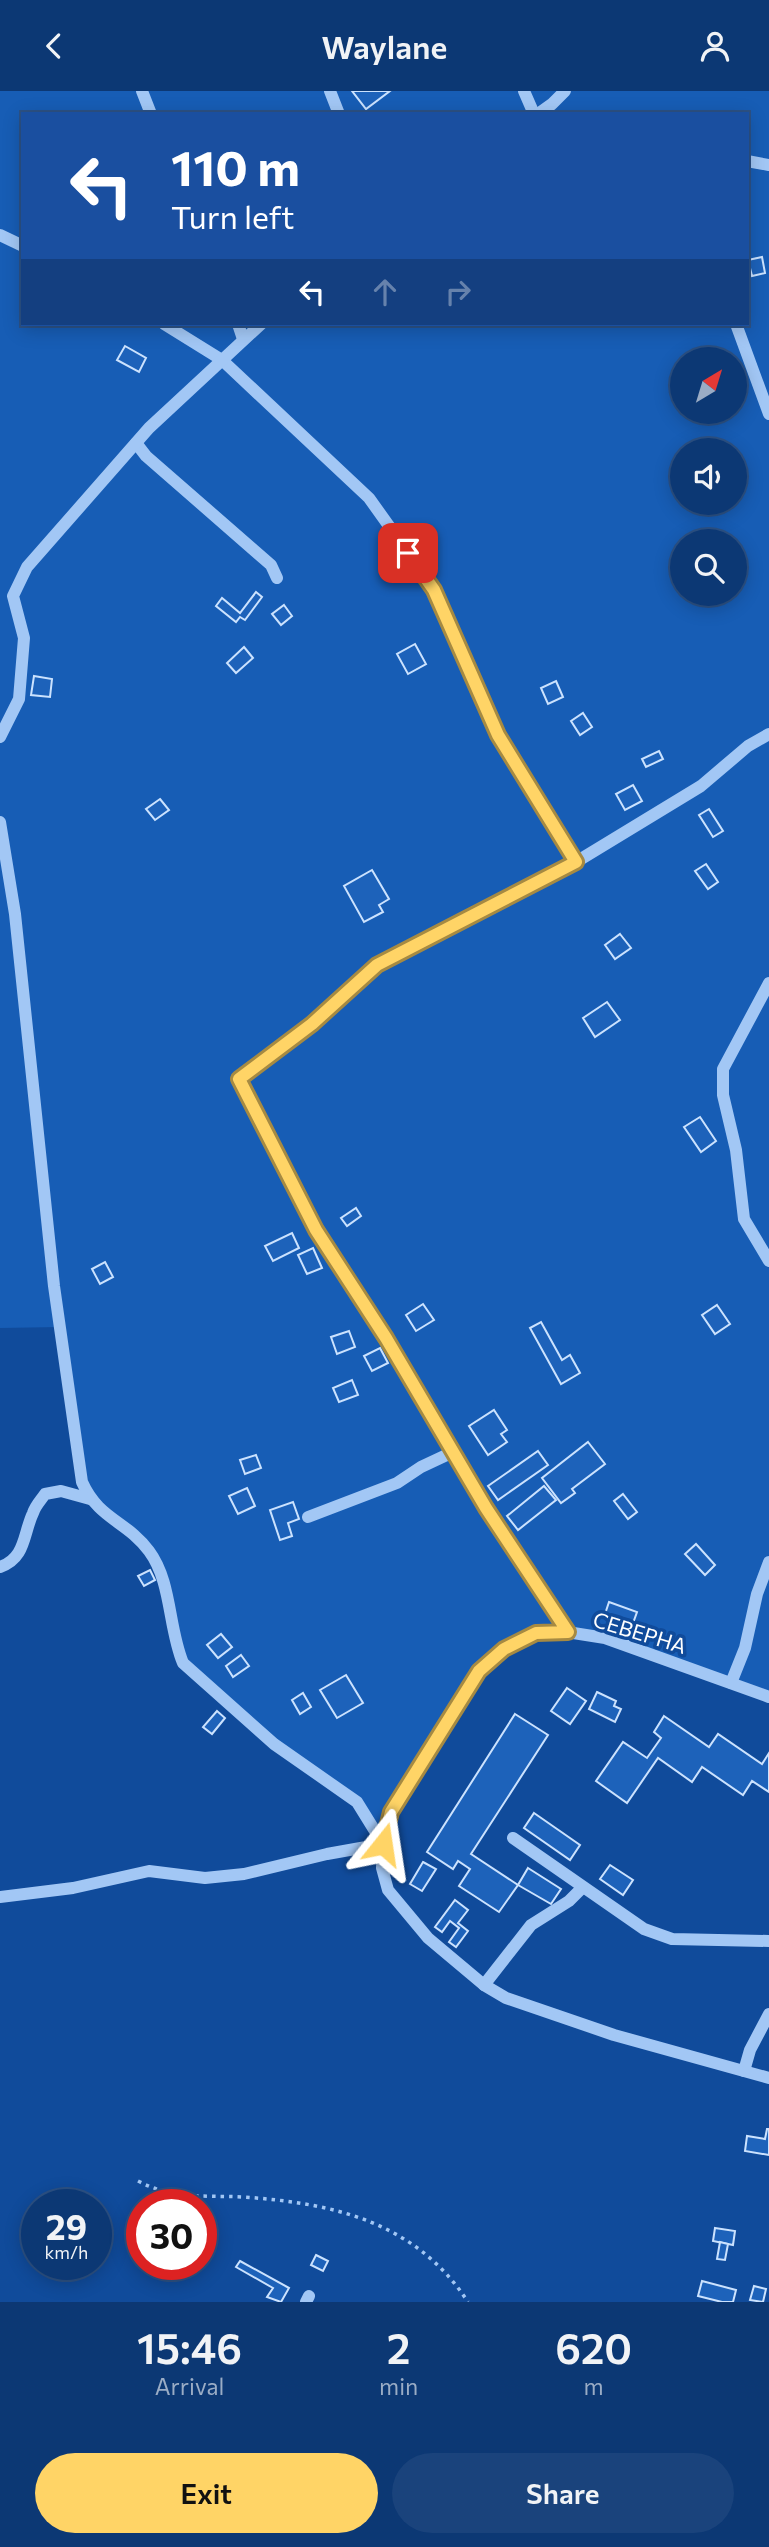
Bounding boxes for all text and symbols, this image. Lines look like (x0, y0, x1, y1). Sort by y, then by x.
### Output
text: Waylane (322, 26, 447, 66)
icon: back (35, 27, 73, 65)
icon: person (696, 27, 734, 65)
text: 110 m (171, 136, 300, 196)
icon: left (56, 140, 147, 231)
text: Turn left (171, 196, 295, 236)
icon: left (293, 273, 331, 311)
icon: ahead (366, 273, 404, 311)
icon: right (439, 273, 477, 311)
north arrow (670, 347, 747, 423)
map controls (670, 347, 747, 606)
button: sound (670, 438, 747, 515)
pin (378, 523, 438, 583)
button: search (670, 529, 747, 606)
icon: arrive (389, 534, 427, 572)
street label: СЕВЕРНА (590, 1606, 690, 1658)
position arrow (346, 1807, 420, 1881)
speed limit sign: 30 (126, 2189, 217, 2280)
text: 29 (46, 2204, 87, 2247)
text: km/h (45, 2241, 88, 2263)
text: 15:46 (137, 2321, 242, 2373)
text: 2 (387, 2321, 411, 2373)
text: 620 (555, 2321, 632, 2373)
text: Arrival (155, 2372, 224, 2400)
text: min (379, 2372, 418, 2400)
text: m (584, 2372, 604, 2400)
button: Exit (35, 2453, 378, 2533)
button: Share (392, 2453, 734, 2533)

